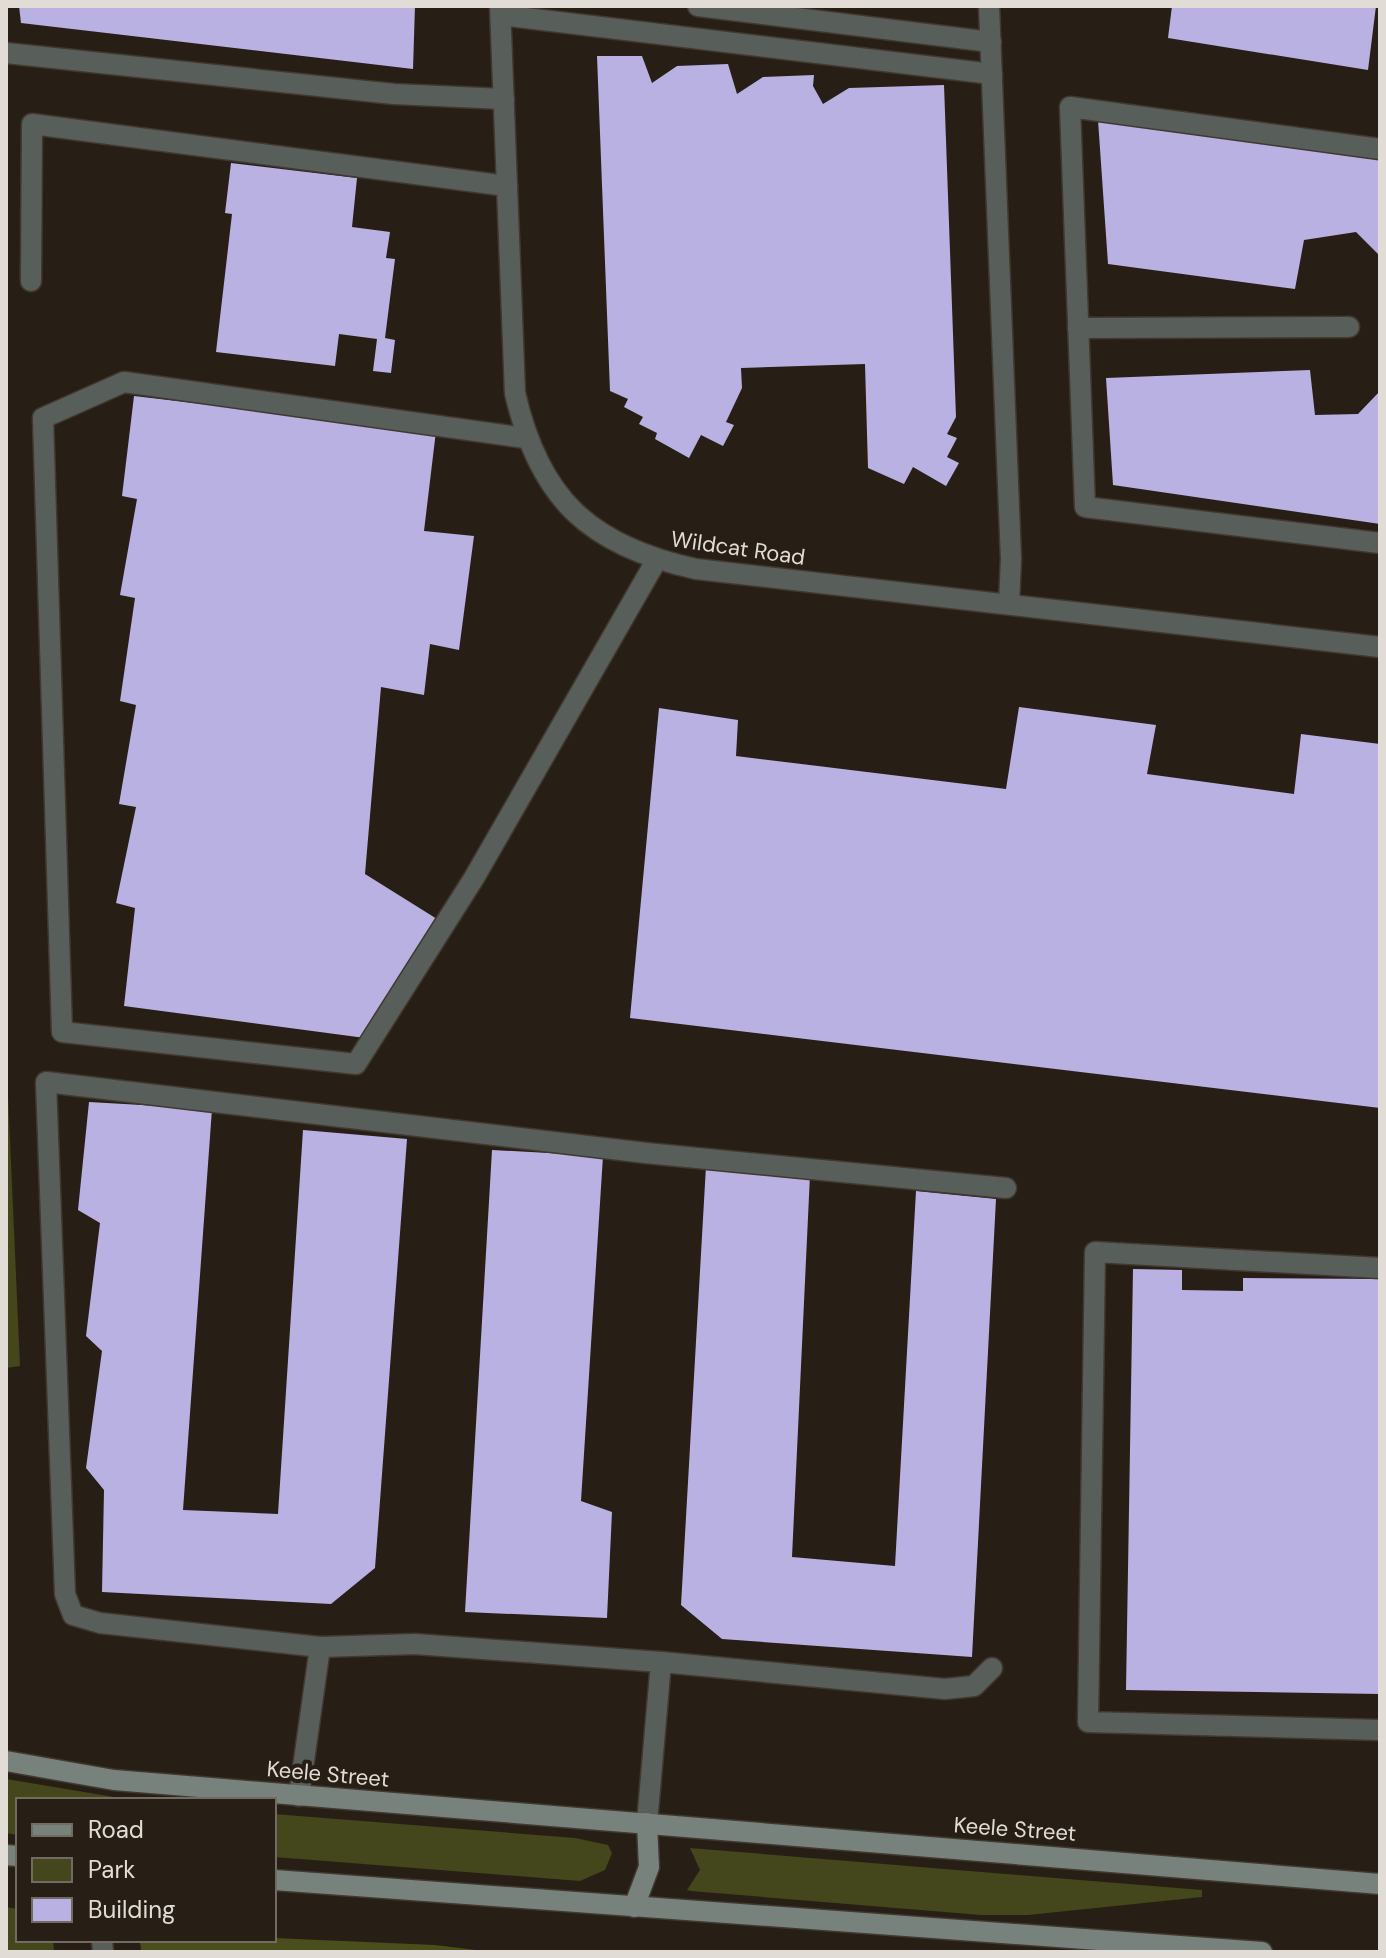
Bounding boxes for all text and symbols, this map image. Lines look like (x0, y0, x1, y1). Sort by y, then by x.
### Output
street label: Wildcat Road (669, 524, 807, 572)
street label: Keele Street (266, 1754, 390, 1794)
legend (16, 1798, 276, 1942)
street label: Keele Street (953, 1810, 1077, 1848)
text: Road (88, 1814, 144, 1845)
text: Park (88, 1854, 135, 1885)
text: Building (88, 1894, 175, 1925)

